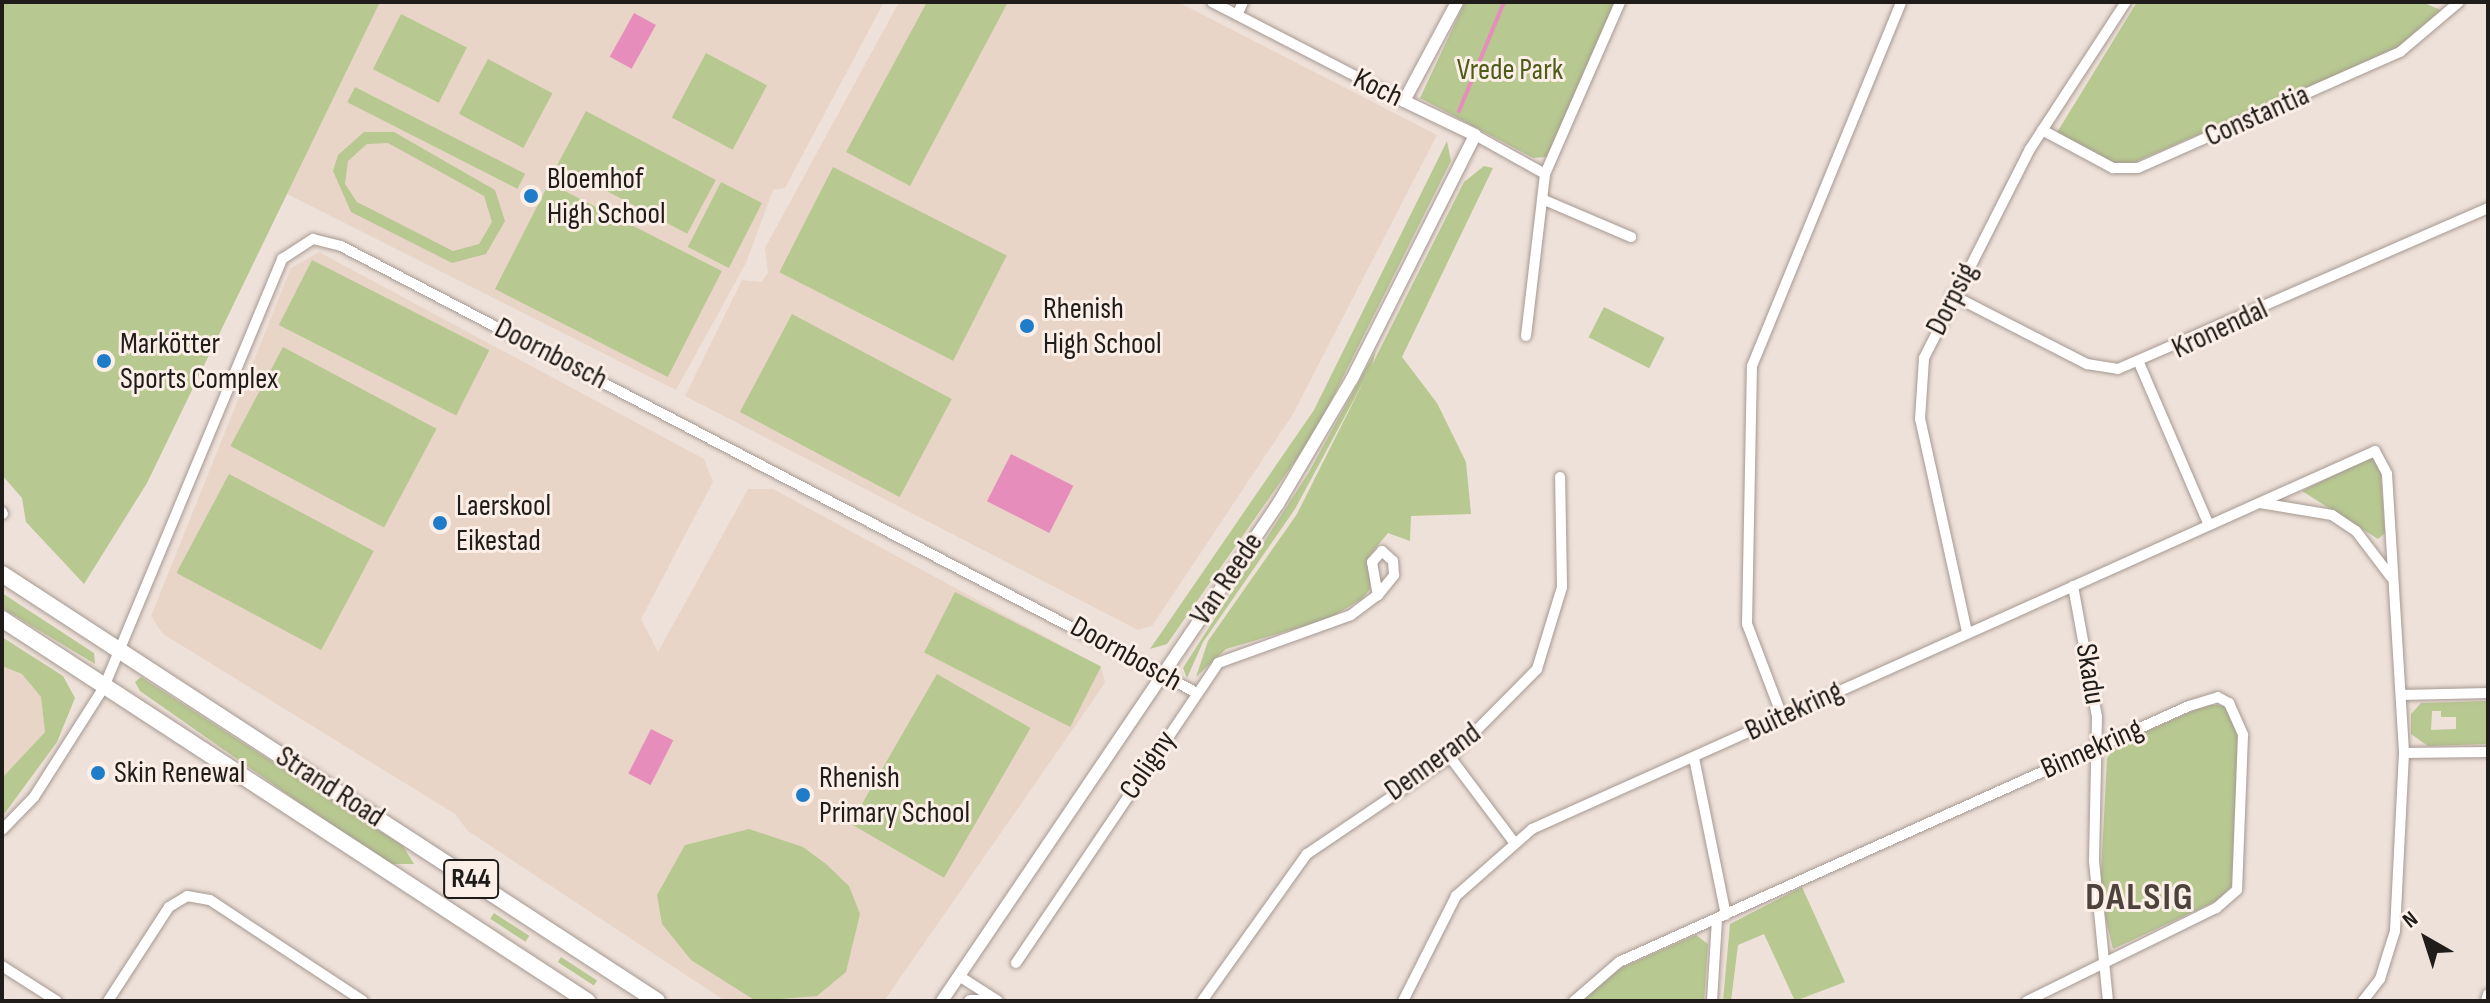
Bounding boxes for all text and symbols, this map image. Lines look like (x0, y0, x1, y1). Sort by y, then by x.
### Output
park label: Vrede Park (1457, 52, 1563, 88)
street label: Koch (1347, 61, 1409, 115)
street label: Constantia (2199, 77, 2315, 155)
place label: Bloemhof High School (547, 161, 666, 232)
marker: Bloemhof High School (522, 187, 540, 205)
street label: Dorpsig (1919, 257, 1985, 341)
place label: Rhenish High School (1043, 291, 1162, 362)
street label: Kronendal (2166, 291, 2274, 367)
street label: Doornbosch (489, 310, 613, 398)
marker: Rhenish High School (1018, 317, 1036, 335)
place label: Markötter Sports Complex (120, 326, 278, 396)
marker: Markötter Sports Complex (95, 352, 113, 370)
place label: Laerskool Eikestad (456, 488, 551, 558)
marker: Laerskool Eikestad (431, 514, 449, 532)
street label: Van Reede (1183, 526, 1271, 632)
street label: Doornbosch (1064, 609, 1188, 699)
street label: Skadu (2067, 641, 2113, 707)
street label: Buitekring (1740, 673, 1848, 749)
street label: Binnekring (2036, 711, 2148, 787)
street label: Dennerand (1378, 715, 1488, 809)
street label: Coligny (1112, 724, 1184, 806)
street label: Strand Road (269, 739, 391, 835)
place label: Skin Renewal (114, 755, 245, 791)
place label: Rhenish Primary School (819, 760, 970, 830)
marker: Skin Renewal (89, 764, 107, 782)
marker: Rhenish Primary School (794, 786, 812, 804)
road number: R44 (443, 855, 499, 903)
district label: DALSIG (2085, 875, 2195, 921)
north arrow (2386, 899, 2466, 979)
text: N (2398, 906, 2424, 934)

